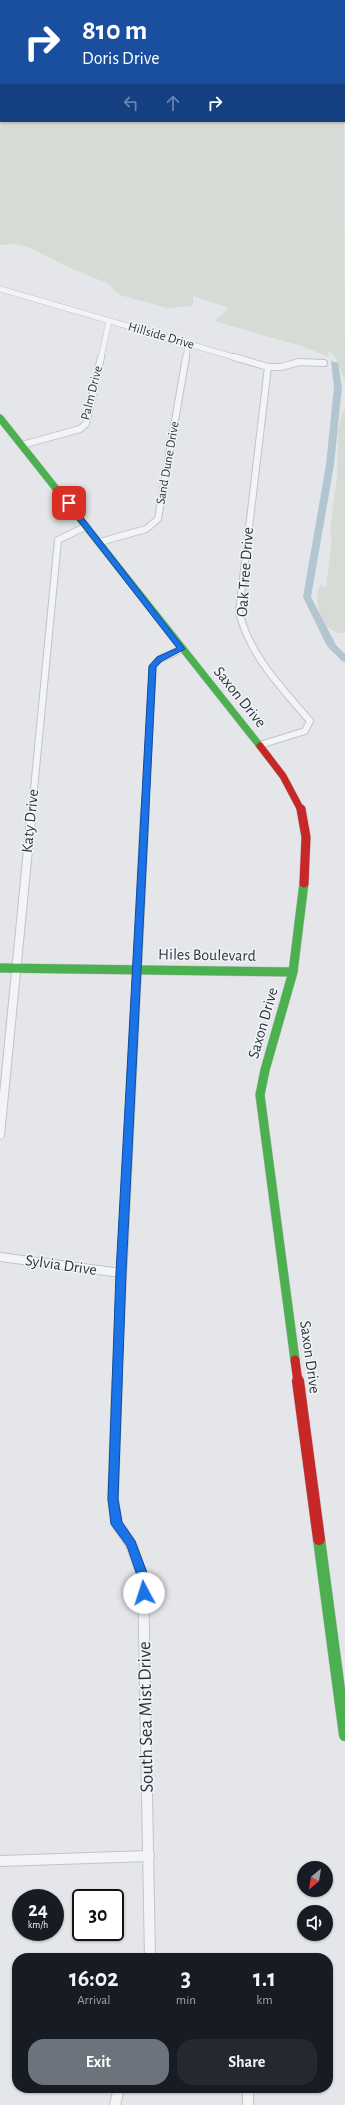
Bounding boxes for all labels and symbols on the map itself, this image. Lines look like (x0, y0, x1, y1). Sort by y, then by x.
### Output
street label: Hillside Drive (126, 320, 196, 352)
street label: Palm Drive (79, 365, 105, 421)
street label: Sand Dune Drive (154, 420, 182, 506)
pin (52, 486, 86, 520)
street label: Oak Tree Drive (234, 526, 256, 618)
street label: Saxon Drive (211, 664, 269, 730)
street label: Katy Drive (19, 788, 42, 854)
street label: Hiles Boulevard (158, 946, 256, 964)
street label: Saxon Drive (245, 986, 281, 1060)
street label: Sylvia Drive (24, 1252, 98, 1279)
street label: Saxon Drive (297, 1320, 323, 1394)
position arrow (123, 1572, 165, 1614)
street label: South Sea Mist Drive (135, 1641, 157, 1793)
north arrow (297, 1861, 333, 1897)
speed limit sign: 30 (72, 1889, 124, 1941)

